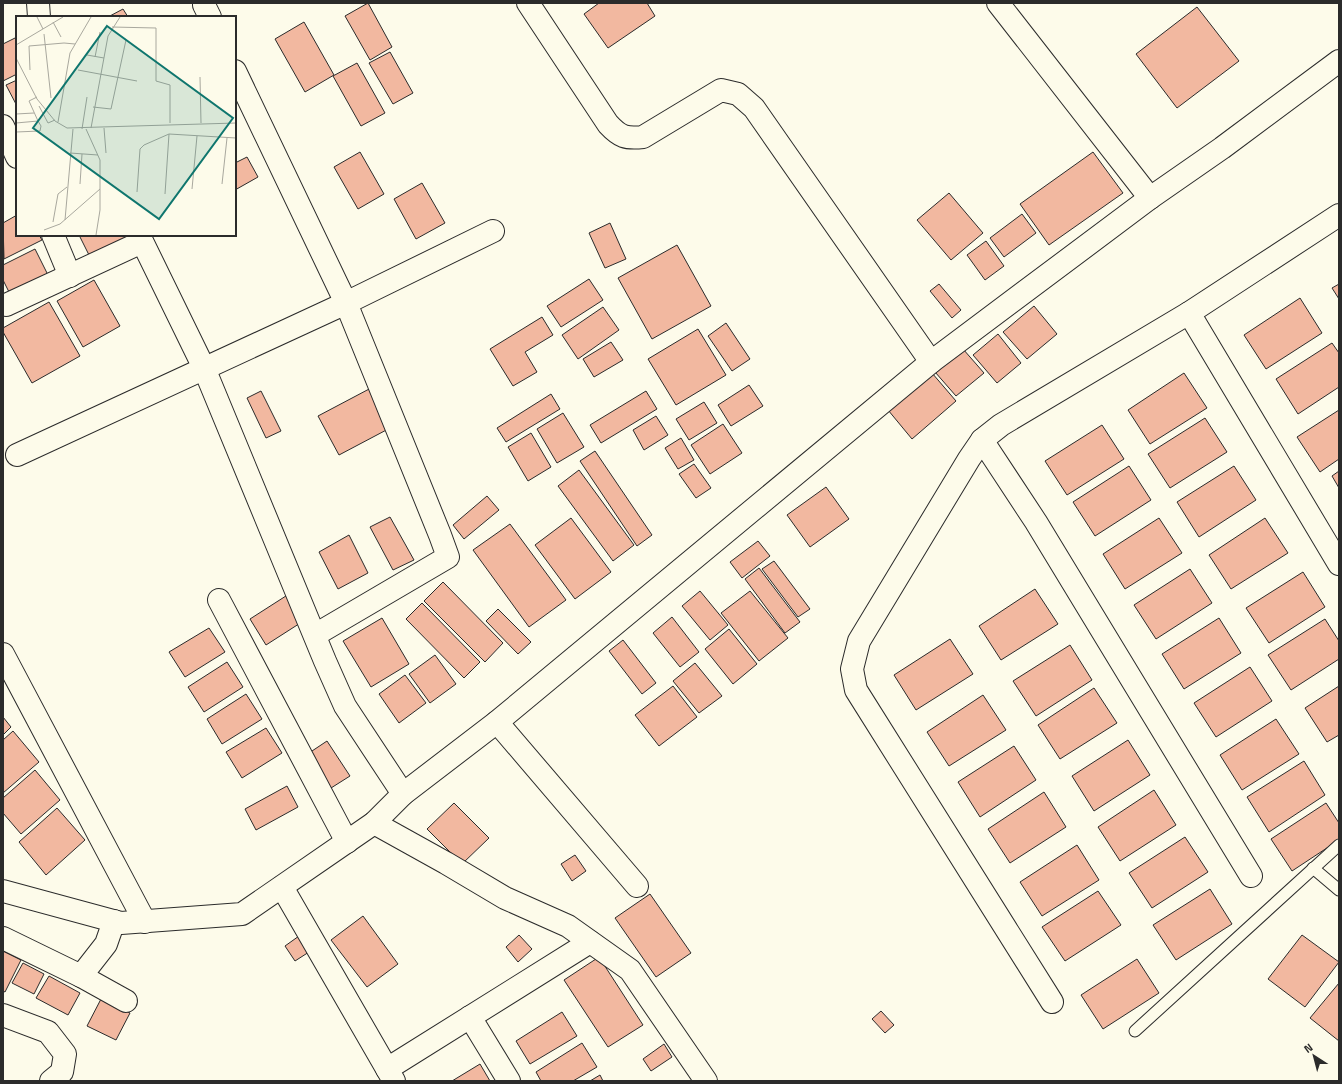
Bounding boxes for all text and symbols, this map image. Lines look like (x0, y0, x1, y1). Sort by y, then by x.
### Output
inset map (16, 16, 236, 236)
north arrow (1294, 1036, 1334, 1076)
text: N (1300, 1039, 1316, 1057)

